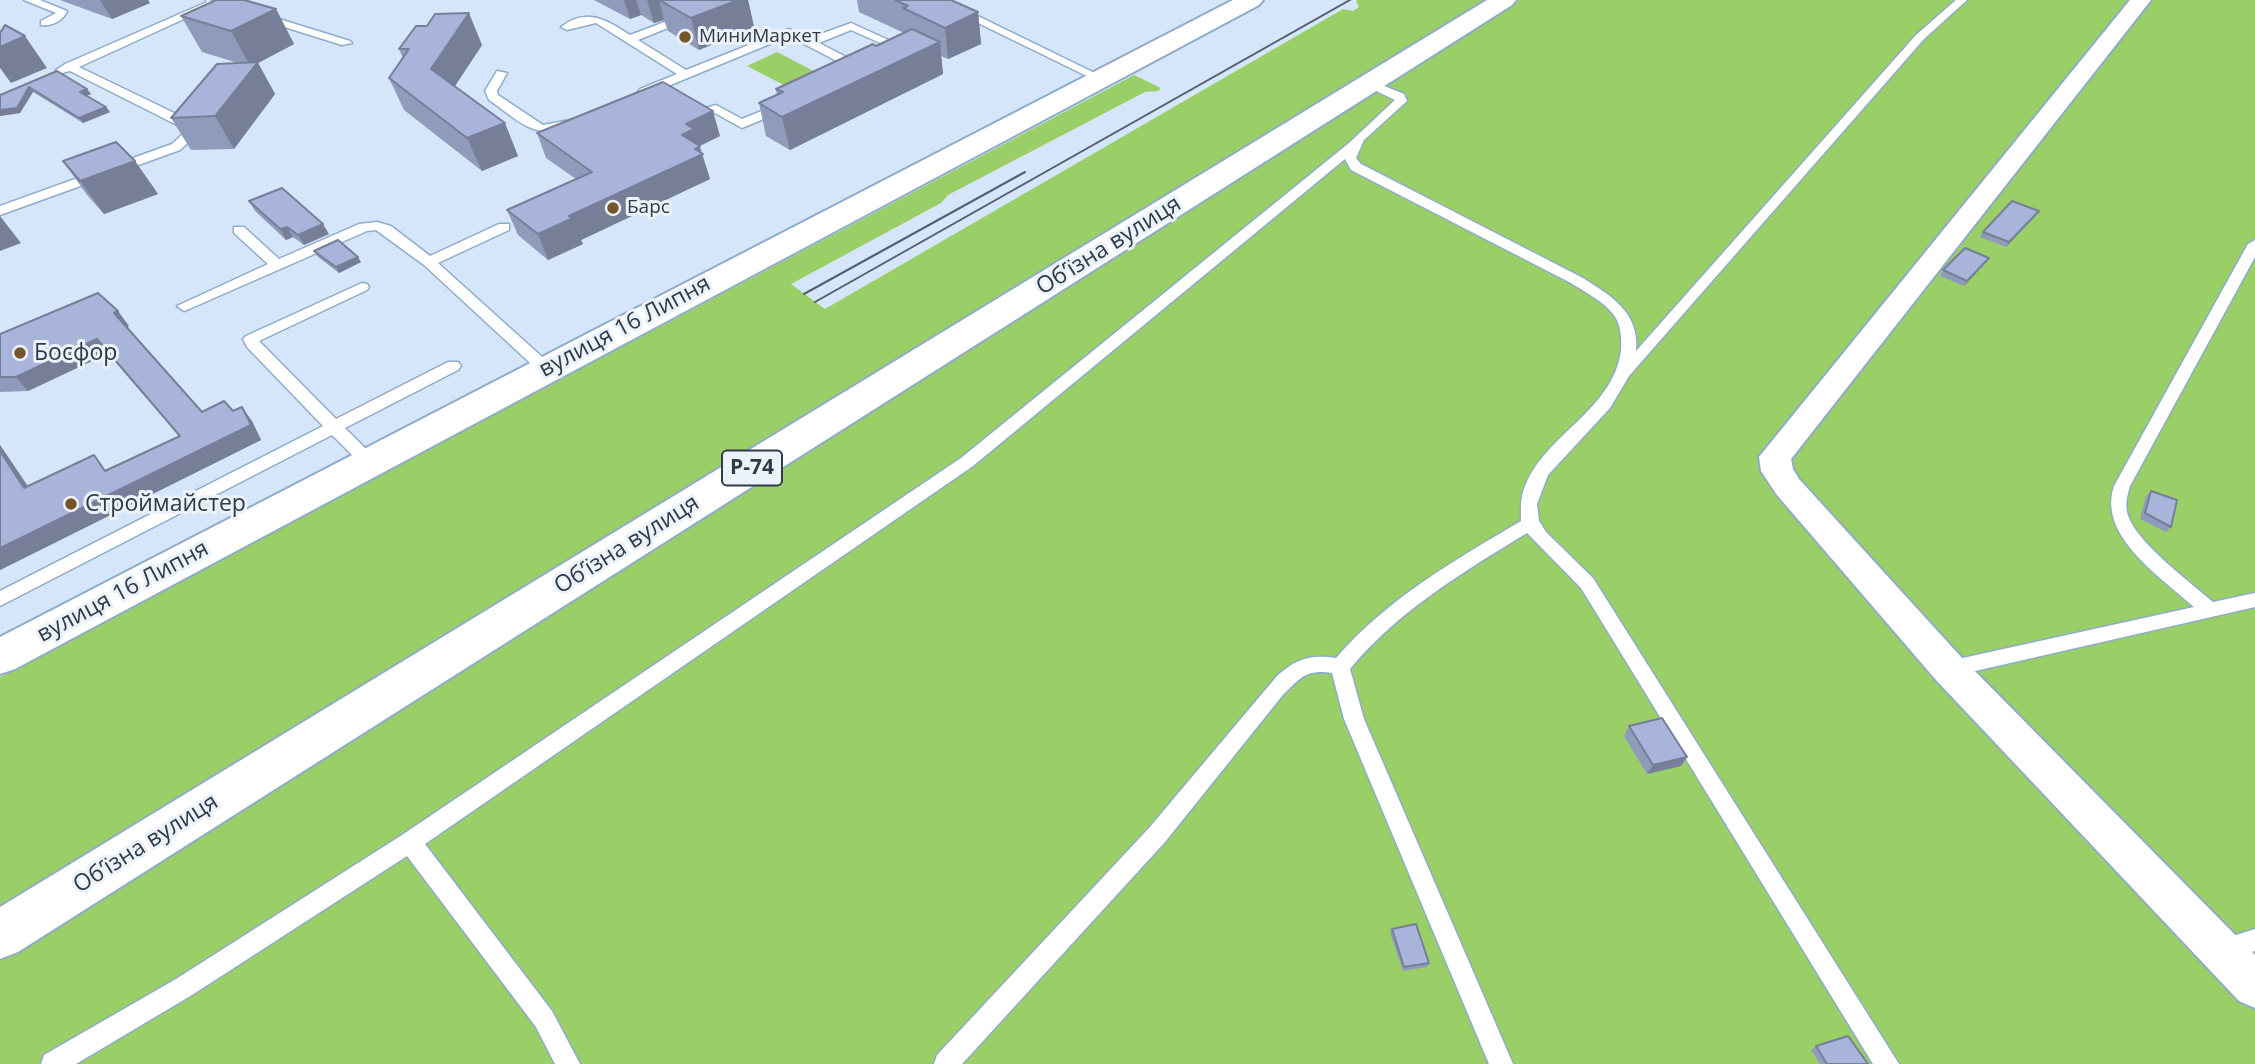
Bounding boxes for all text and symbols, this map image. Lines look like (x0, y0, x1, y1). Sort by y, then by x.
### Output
place label: МиниМаркет (699, 26, 821, 48)
marker: МиниМаркет (677, 29, 693, 45)
street label: Обʼїзна вулиця (1032, 190, 1186, 302)
place label: Барс (627, 197, 670, 219)
marker: Барс (605, 200, 621, 216)
street label: вулиця 16 Липня (535, 270, 715, 384)
place label: Босфор (34, 339, 117, 367)
marker: Босфор (12, 345, 28, 361)
road number: Р-74 (722, 450, 782, 486)
street label: Обʼїзна вулиця (550, 489, 704, 601)
place label: Строймайстер (85, 490, 246, 518)
marker: Строймайстер (63, 496, 79, 512)
street label: вулиця 16 Липня (33, 535, 213, 649)
street label: Обʼїзна вулиця (69, 788, 223, 900)

